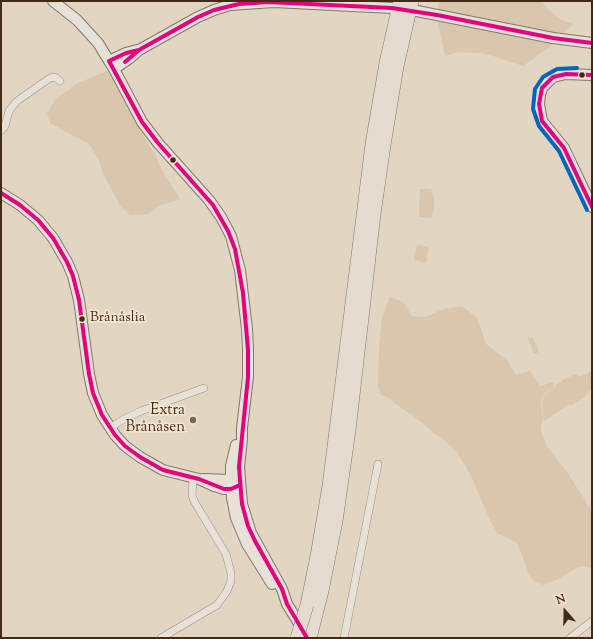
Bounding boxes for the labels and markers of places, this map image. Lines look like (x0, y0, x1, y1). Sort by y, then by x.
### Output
unlabelled marker (577, 70, 587, 80)
unlabelled marker (168, 155, 178, 165)
place label: Brånåslia (90, 311, 145, 327)
marker: Brånåslia (77, 314, 87, 324)
place label: Extra Brånåsen (125, 402, 185, 437)
marker: Extra Brånåsen (188, 415, 198, 425)

